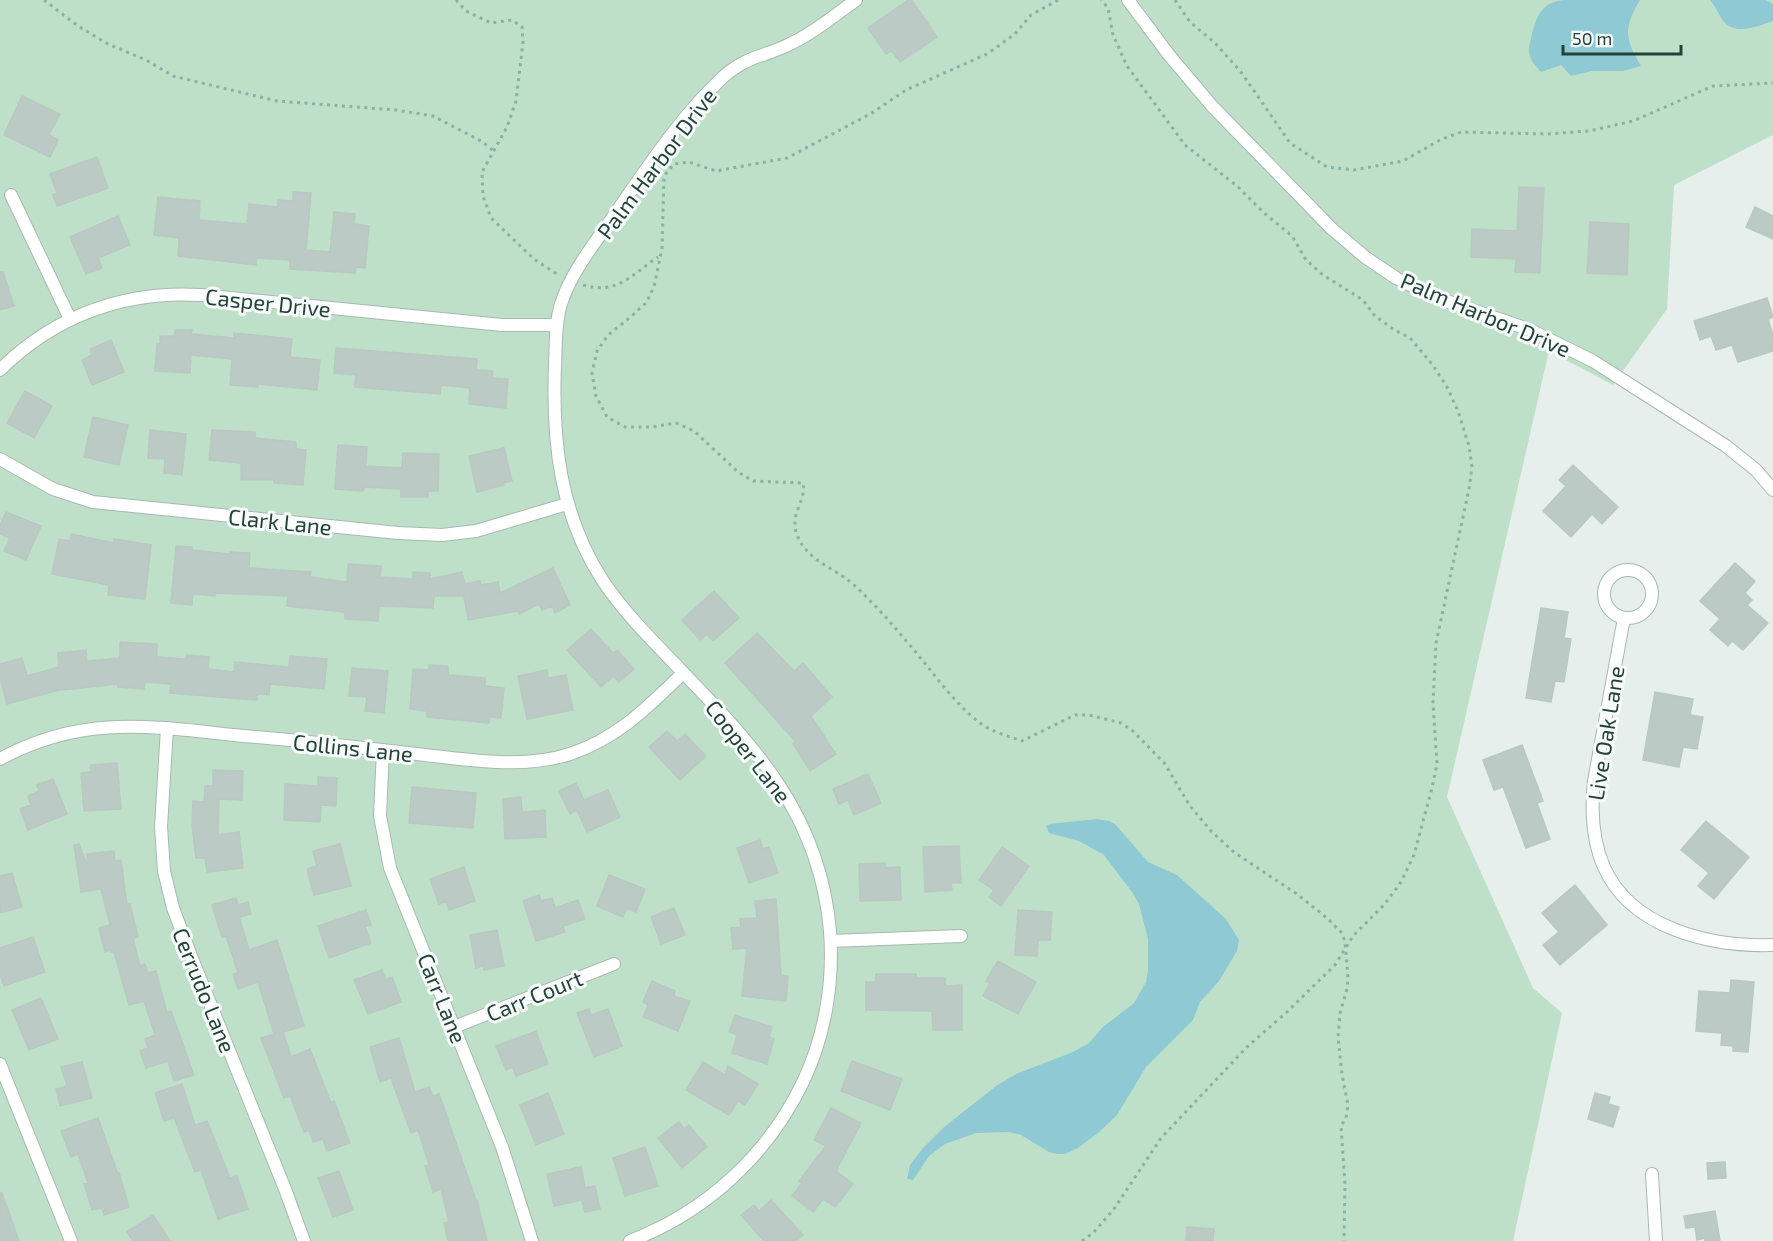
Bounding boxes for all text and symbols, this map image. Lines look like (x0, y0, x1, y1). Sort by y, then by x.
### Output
scale bar (1563, 18, 1682, 56)
text: 50 m (1572, 27, 1612, 49)
street label: Palm Harbor Drive (591, 83, 721, 243)
street label: Palm Harbor Drive (1397, 267, 1575, 361)
street label: Casper Drive (204, 282, 332, 322)
street label: Clark Lane (227, 503, 333, 539)
street label: Live Oak Lane (1582, 664, 1628, 802)
street label: Cooper Lane (701, 694, 797, 808)
street label: Collins Lane (292, 728, 414, 766)
street label: Cerrudo Lane (168, 924, 242, 1056)
street label: Carr Lane (413, 949, 473, 1047)
street label: Carr Court (482, 964, 586, 1026)

